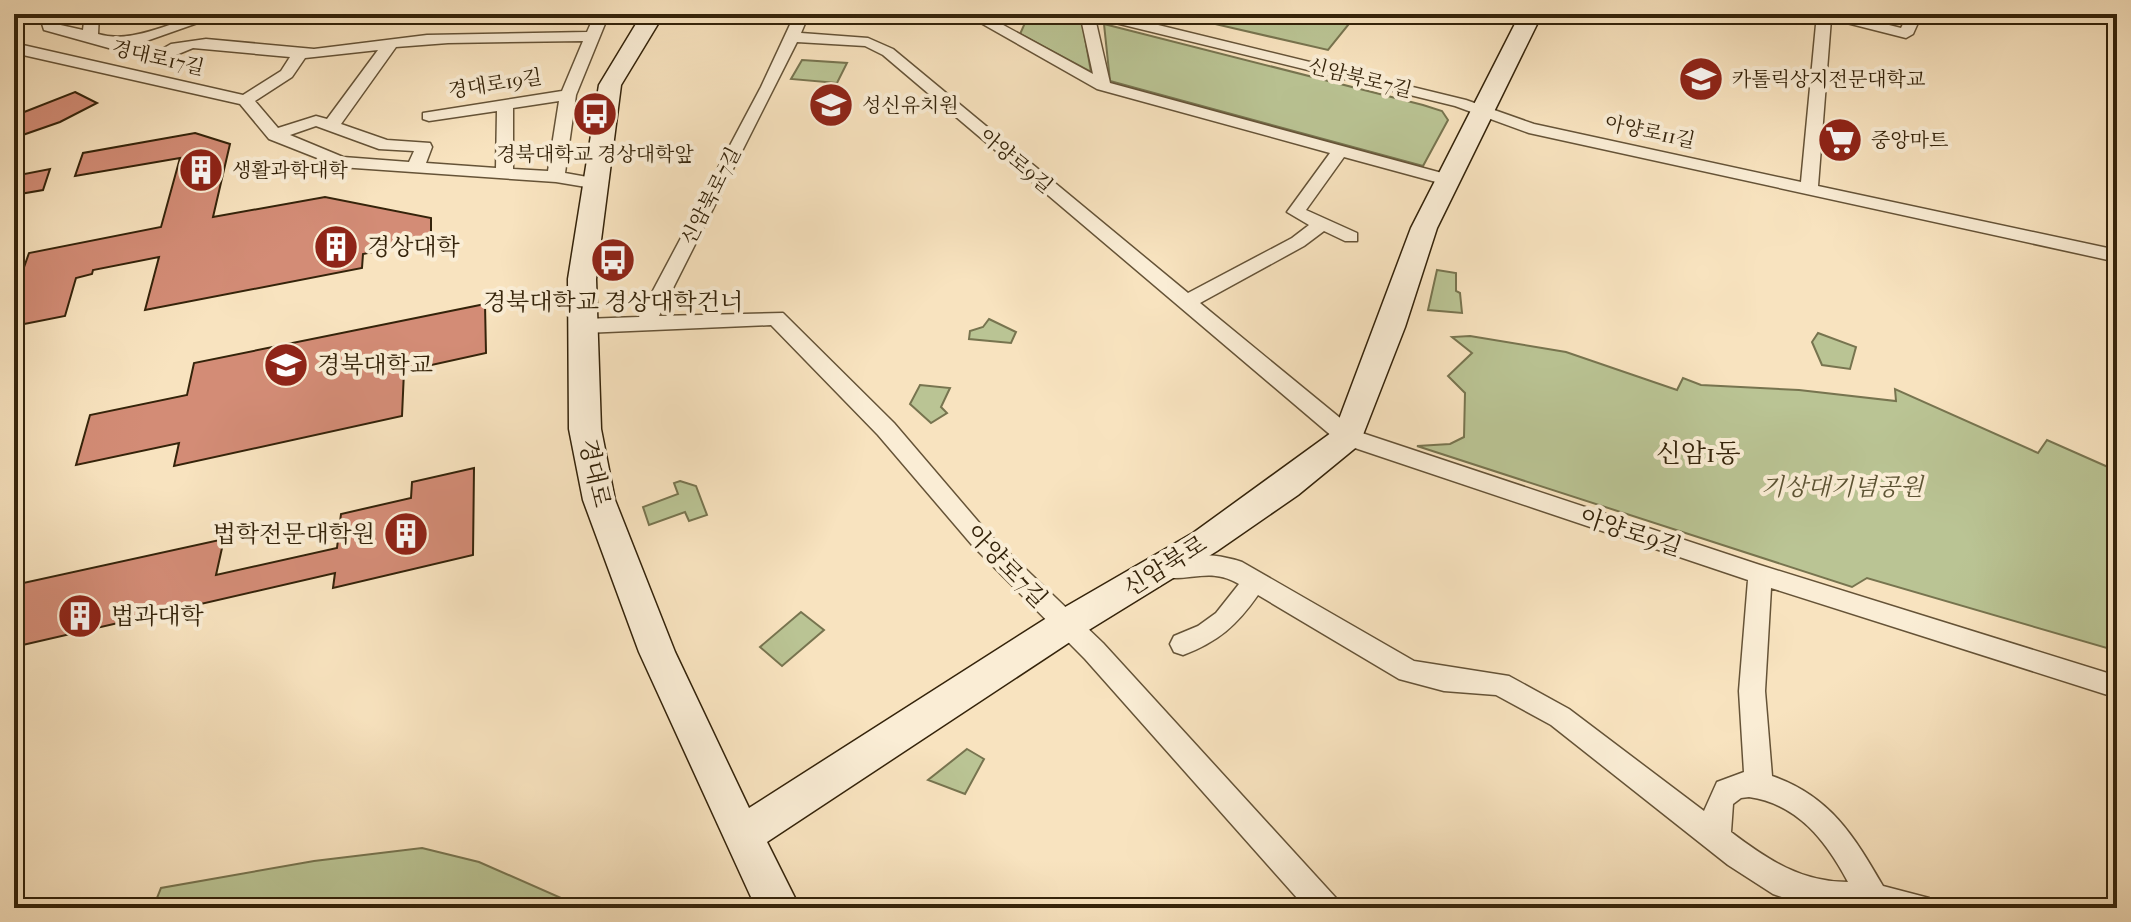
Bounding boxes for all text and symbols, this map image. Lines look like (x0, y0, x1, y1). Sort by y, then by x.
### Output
street label: 경대로17길 (110, 36, 206, 80)
street label: 신암북로7길 (1306, 54, 1414, 102)
school or university icon: 카톨릭상지전문대학교 (1677, 55, 1725, 103)
street label: 경대로19길 (446, 65, 544, 103)
place label: 카톨릭상지전문대학교 (1732, 68, 1926, 91)
school or university icon: 성신유치원 (807, 81, 855, 129)
bus stop icon: 경북대학교 경상대학앞 (571, 90, 619, 138)
place label: 성신유치원 (862, 94, 959, 117)
street label: 아양로11길 (1603, 111, 1697, 153)
supermarket icon: 중앙마트 (1816, 116, 1864, 164)
street label: 아양로9길 (975, 124, 1057, 198)
place label: 중앙마트 (1871, 129, 1948, 152)
place label: 경북대학교 경상대학앞 (496, 143, 694, 166)
street label: 신암북로7길 (677, 143, 745, 249)
building icon: 생활과학대학 (177, 146, 225, 194)
place label: 생활과학대학 (232, 159, 349, 182)
building icon: 경상대학 (312, 223, 360, 271)
place label: 경상대학 (367, 233, 461, 261)
bus stop icon: 경북대학교 경상대학건너 (589, 236, 637, 284)
place label: 경북대학교 경상대학건너 (483, 288, 743, 316)
school or university icon: 경북대학교 (262, 341, 310, 389)
place label: 경북대학교 (317, 351, 433, 379)
street label: 경대로 (574, 436, 616, 510)
district label: 신암1동 (1656, 438, 1740, 469)
park label: 기상대기념공원 (1761, 473, 1925, 501)
street label: 아양로9길 (1577, 502, 1685, 562)
building icon: 법학전문대학원 (382, 510, 430, 558)
street label: 아양로7길 (961, 519, 1053, 613)
place label: 법학전문대학원 (213, 520, 375, 548)
street label: 신암북로 (1118, 530, 1212, 602)
building icon: 법과대학 (56, 592, 104, 640)
place label: 법과대학 (111, 602, 205, 630)

